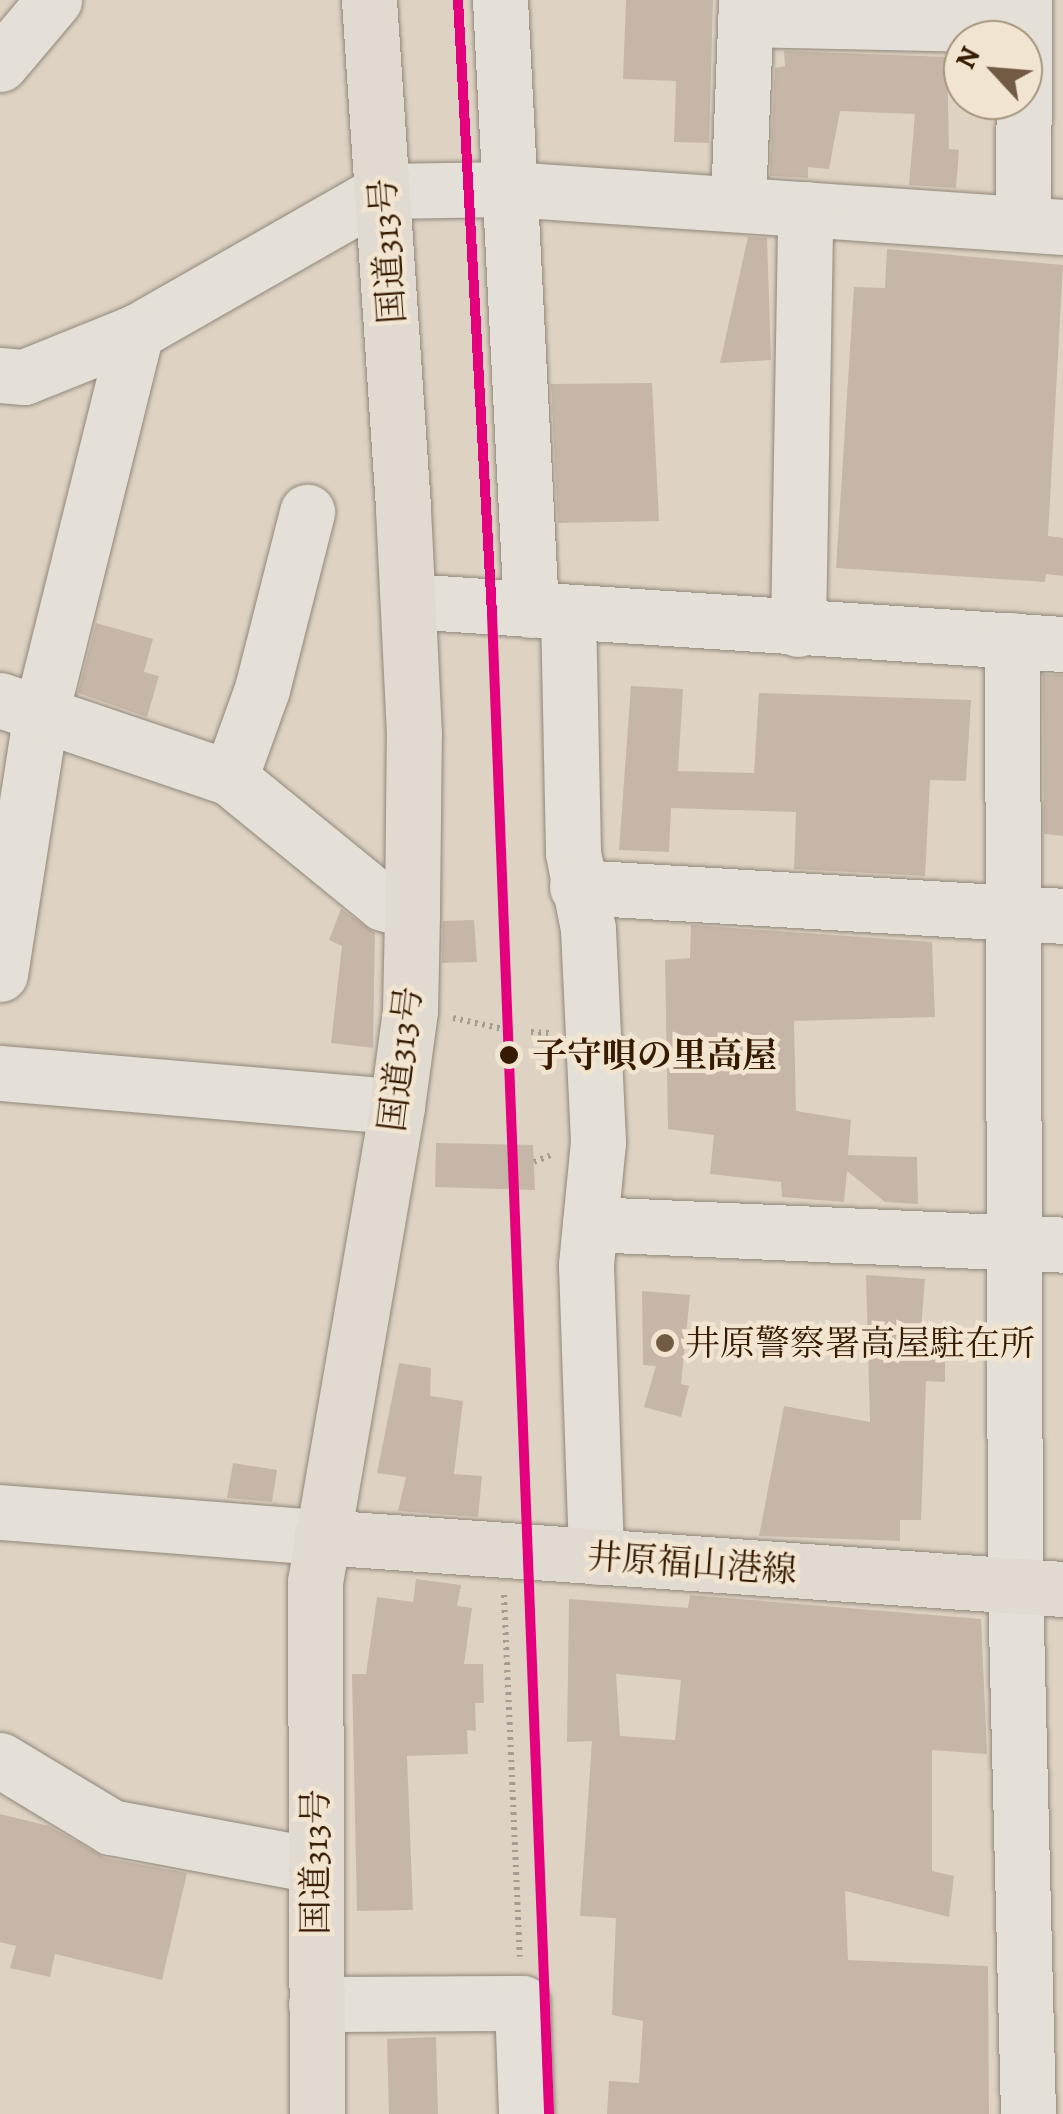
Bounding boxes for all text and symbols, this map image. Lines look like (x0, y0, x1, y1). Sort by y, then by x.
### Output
north arrow (943, 20, 1043, 120)
text: N (946, 40, 989, 75)
street label: 国道313号 (361, 177, 413, 325)
street label: 国道313号 (370, 984, 430, 1134)
place label: 子守唄の里高屋 (532, 1034, 777, 1076)
marker: 子守唄の里高屋 (496, 1042, 522, 1068)
place label: 井原警察署高屋駐在所 (685, 1322, 1035, 1364)
marker: 井原警察署高屋駐在所 (654, 1332, 676, 1354)
street label: 井原福山港線 (586, 1535, 798, 1591)
street label: 国道313号 (294, 1789, 336, 1935)

